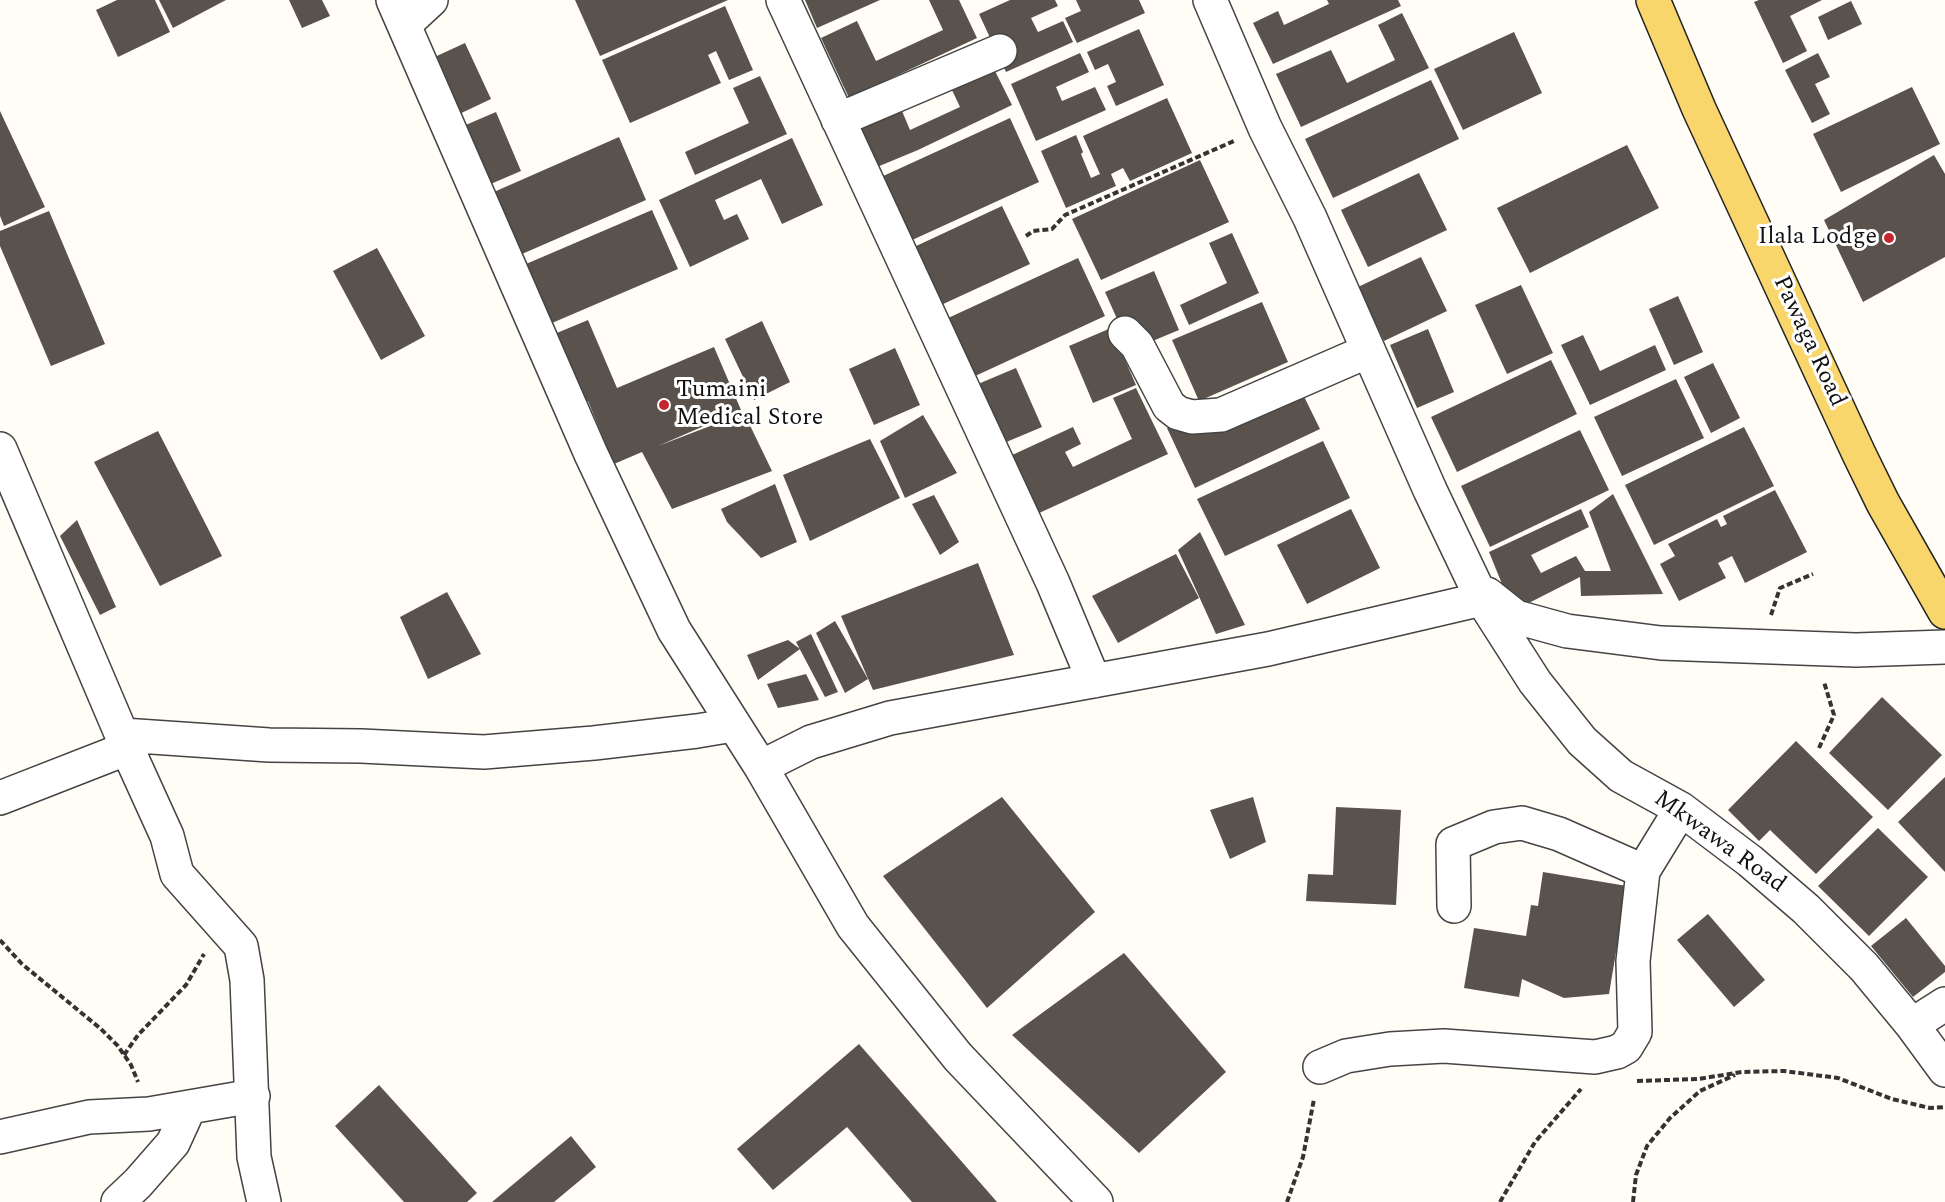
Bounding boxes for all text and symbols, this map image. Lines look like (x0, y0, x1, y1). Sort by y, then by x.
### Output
place label: Ilala Lodge (1758, 224, 1877, 252)
marker: Ilala Lodge (1882, 231, 1896, 245)
street label: Pawaga Road (1765, 272, 1851, 412)
place label: Tumaini Medical Store (676, 377, 823, 433)
marker: Tumaini Medical Store (657, 398, 671, 412)
street label: Mkwawa Road (1647, 785, 1791, 901)

